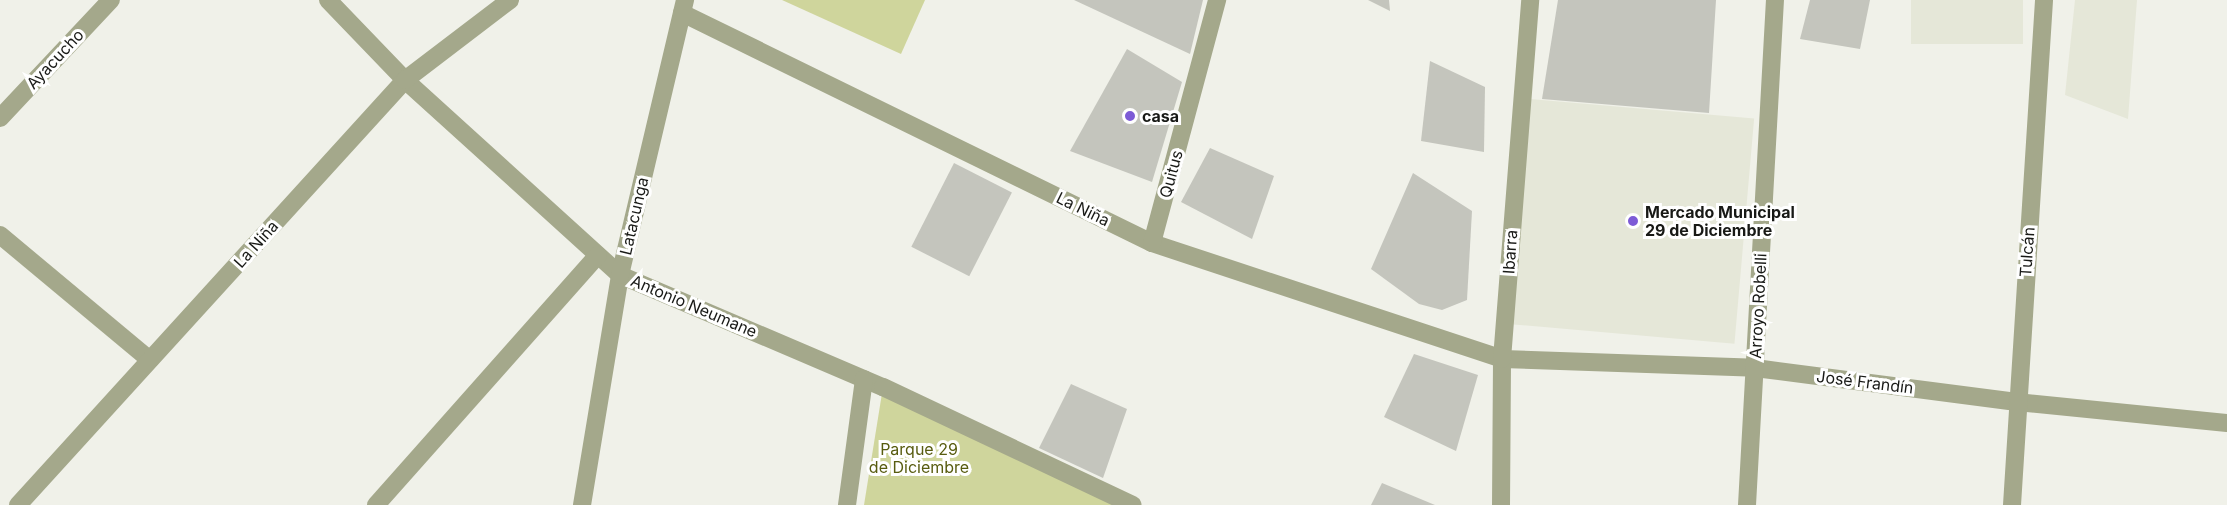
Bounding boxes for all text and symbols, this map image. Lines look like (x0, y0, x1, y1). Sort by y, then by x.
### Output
street label: Ayacucho (23, 25, 87, 93)
place label: casa (1142, 106, 1179, 126)
marker: casa (1123, 109, 1137, 123)
street label: Quitus (1155, 148, 1187, 200)
street label: Latacunga (616, 175, 652, 257)
street label: La Niña (1053, 188, 1113, 230)
place label: Mercado Municipal 29 de Diciembre (1645, 202, 1795, 240)
marker: Mercado Municipal 29 de Diciembre (1626, 214, 1640, 228)
street label: La Niña (230, 216, 282, 272)
street label: Tulcán (2016, 226, 2038, 278)
street label: Ibarra (1499, 229, 1521, 275)
street label: Arroyo Robelli (1746, 253, 1770, 359)
street label: Antonio Neumane (628, 271, 760, 341)
street label: José Frandín (1815, 367, 1915, 397)
park label: Parque 29 de Diciembre (869, 439, 969, 477)

